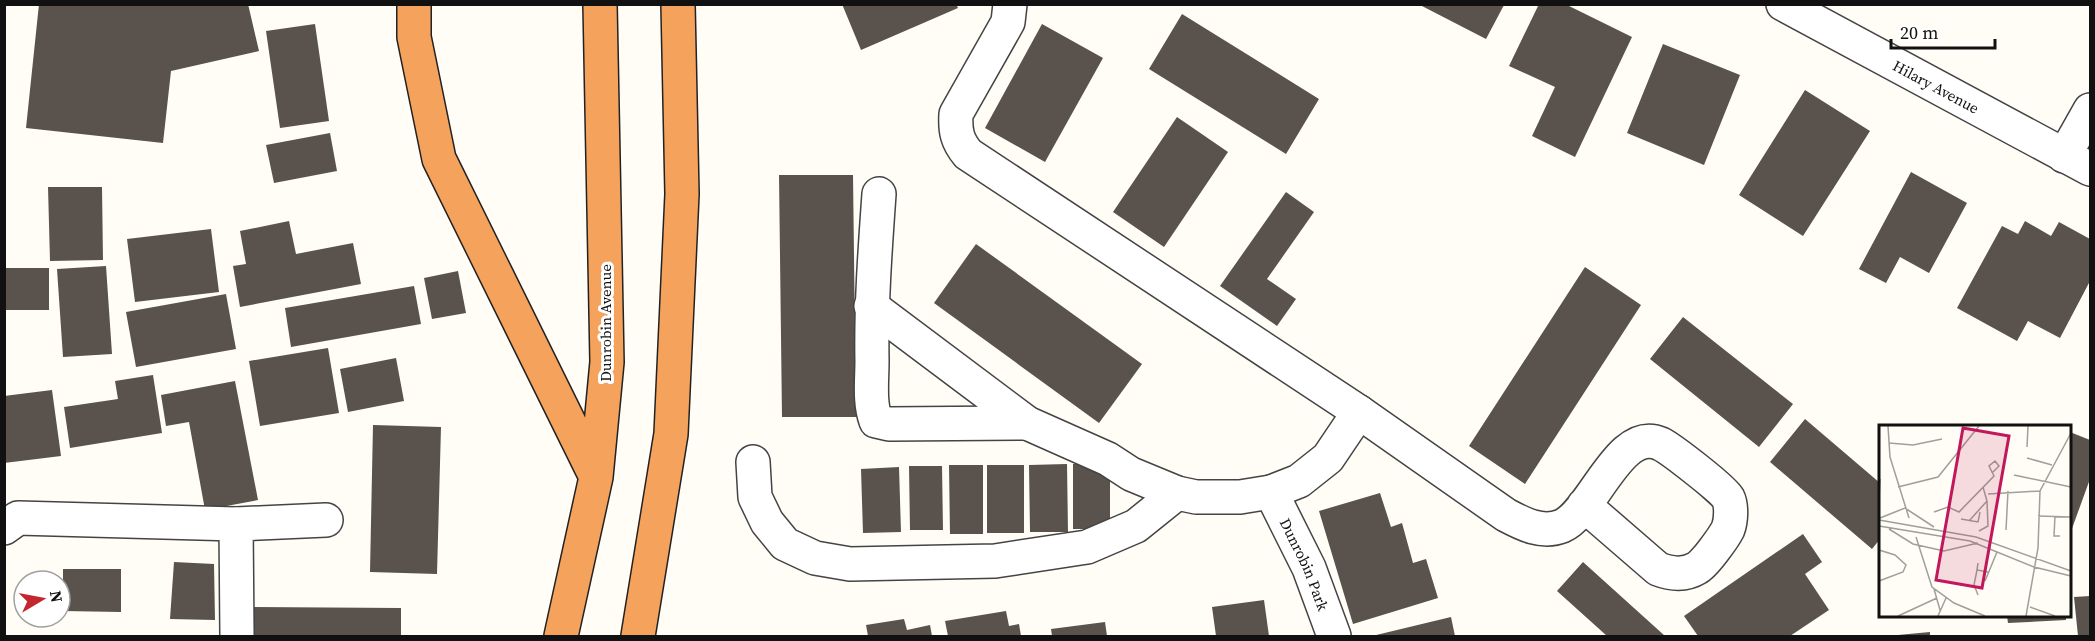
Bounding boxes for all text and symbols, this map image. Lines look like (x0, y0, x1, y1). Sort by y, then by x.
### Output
scale bar (1891, 12, 1994, 50)
text: 20 m (1900, 20, 1938, 45)
street label: Hilary Avenue (1889, 55, 1983, 118)
street label: Dunrobin Avenue (595, 264, 616, 382)
inset map (1879, 425, 2071, 617)
street label: Dunrobin Park (1275, 514, 1335, 614)
north arrow (12, 569, 72, 629)
text: N (45, 589, 69, 604)

